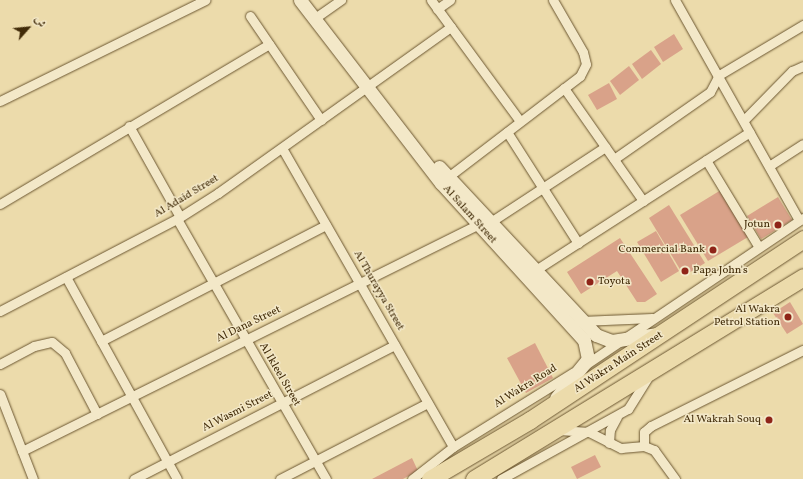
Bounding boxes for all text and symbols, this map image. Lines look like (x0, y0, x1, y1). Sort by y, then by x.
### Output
north arrow (8, 8, 48, 48)
text: ش (30, 14, 48, 31)
street label: Al Adaid Street (152, 173, 222, 221)
street label: Al Salam Street (439, 183, 499, 247)
place label: Jotun (744, 218, 770, 232)
marker: Jotun (773, 220, 783, 230)
place label: Commercial Bank (619, 243, 705, 257)
marker: Commercial Bank (708, 245, 718, 255)
street label: Al Thurayya Street (350, 249, 406, 333)
place label: Papa John's (693, 264, 748, 278)
marker: Papa John's (680, 266, 690, 276)
place label: Toyota (598, 275, 630, 289)
marker: Toyota (585, 277, 595, 287)
street label: Al Dana Street (215, 304, 283, 346)
place label: Al Wakra Petrol Station (714, 304, 780, 330)
marker: Al Wakra Petrol Station (783, 312, 793, 322)
street label: Al Wakra Main Street (572, 329, 666, 397)
street label: Al Ikleel Street (255, 341, 303, 409)
street label: Al Wakra Road (492, 362, 560, 412)
street label: Al Wasmi Street (200, 388, 276, 436)
place label: Al Wakrah Souq (683, 413, 761, 427)
marker: Al Wakrah Souq (764, 415, 774, 425)

